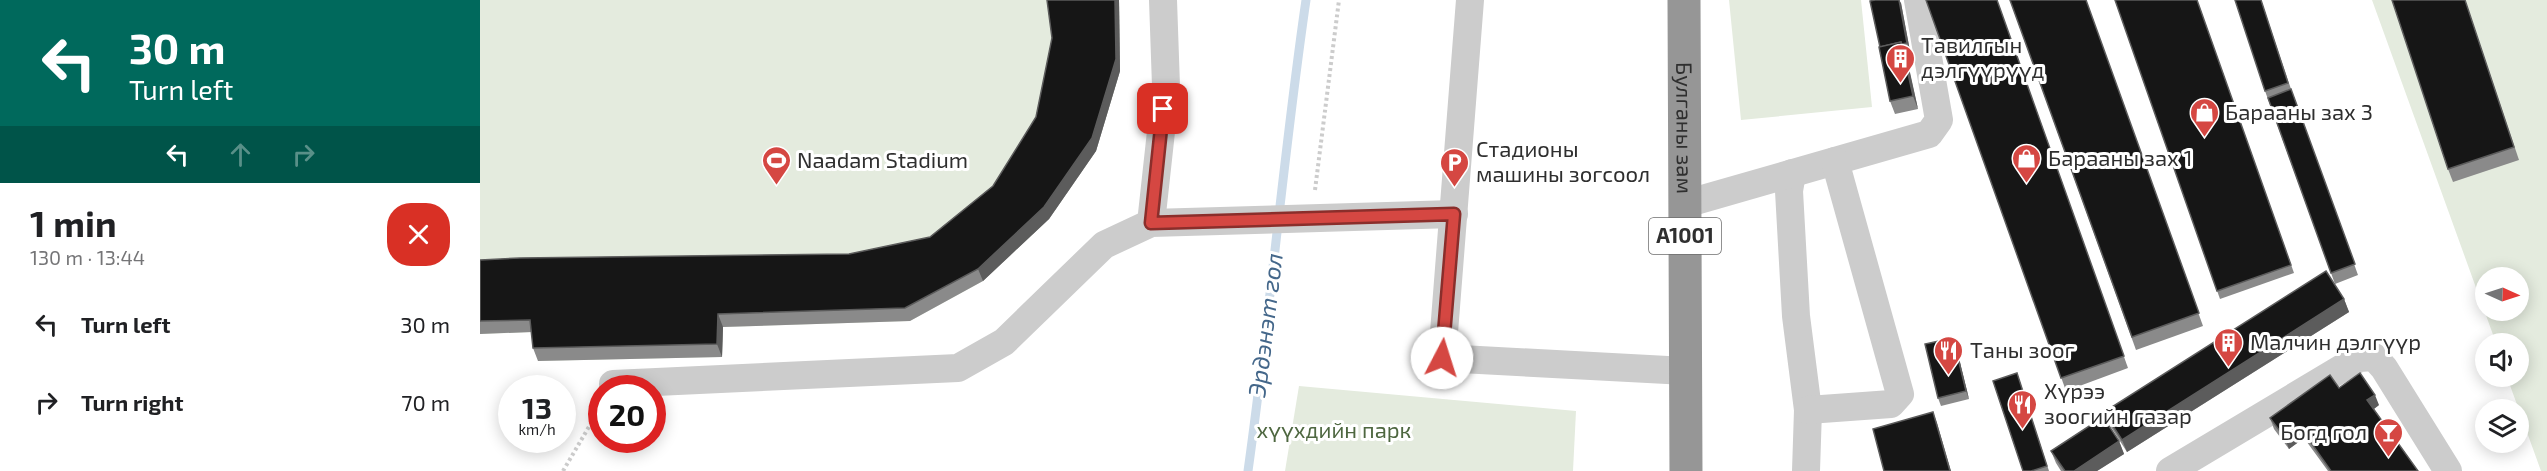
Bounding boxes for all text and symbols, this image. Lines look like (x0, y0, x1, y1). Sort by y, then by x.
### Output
text: 30 m (129, 22, 225, 72)
icon: left (30, 24, 108, 102)
place label: Тавилгын дэлгүүрүүд (1921, 31, 2044, 82)
building icon: Тавилгын дэлгүүрүүд (1884, 42, 1916, 84)
street label: Булганы зам (1671, 62, 1699, 194)
text: Turn left (129, 73, 233, 105)
pin (1137, 83, 1188, 134)
icon: arrive (1146, 92, 1179, 125)
shop icon: Барааны зах 3 (2188, 96, 2220, 138)
place label: Барааны зах 3 (2225, 98, 2373, 124)
place label: Стадионы машины зогсоол (1476, 135, 1650, 186)
icon: left (161, 138, 194, 171)
icon: ahead (224, 138, 257, 171)
icon: right (287, 138, 320, 171)
shop icon: Барааны зах 1 (2011, 142, 2043, 184)
sports icon: Naadam Stadium (760, 144, 792, 186)
place label: Барааны зах 1 (2048, 144, 2192, 170)
place label: Naadam Stadium (797, 146, 968, 172)
parking icon: Стадионы машины зогсоол (1439, 146, 1471, 188)
text: 1 min (30, 201, 117, 244)
button: close (387, 203, 450, 266)
road number: A1001 (1649, 218, 1721, 254)
text: 130 m · 13:44 (30, 245, 145, 269)
water label: Эрдэнэт гол (1241, 251, 1288, 399)
north arrow (2475, 267, 2529, 321)
map controls (2475, 267, 2529, 453)
icon: left (30, 308, 63, 341)
text: Turn left (81, 311, 170, 337)
text: 30 m (400, 311, 450, 337)
position arrow (1410, 326, 1474, 390)
building icon: Малчин дэлгүүр (2213, 326, 2245, 368)
place label: Малчин дэлгүүр (2250, 328, 2421, 354)
button: sound (2475, 333, 2529, 387)
restaurant icon: Таны зоог (1933, 334, 1965, 376)
place label: Таны зоог (1970, 336, 2075, 362)
speed limit sign: 20 (588, 375, 666, 453)
place label: Хүрээ зоогийн газар (2044, 377, 2192, 428)
icon: right (30, 386, 63, 419)
restaurant icon: Хүрээ зоогийн газар (2007, 388, 2039, 430)
text: Turn right (81, 389, 183, 415)
text: 70 m (401, 389, 450, 415)
text: 13 (522, 389, 552, 425)
button: layers (2475, 399, 2529, 453)
park label: хүүхдийн парк (1257, 416, 1412, 442)
bar icon: Богд гол (2372, 416, 2404, 458)
place label: Богд гол (2280, 418, 2367, 444)
text: km/h (518, 420, 556, 438)

